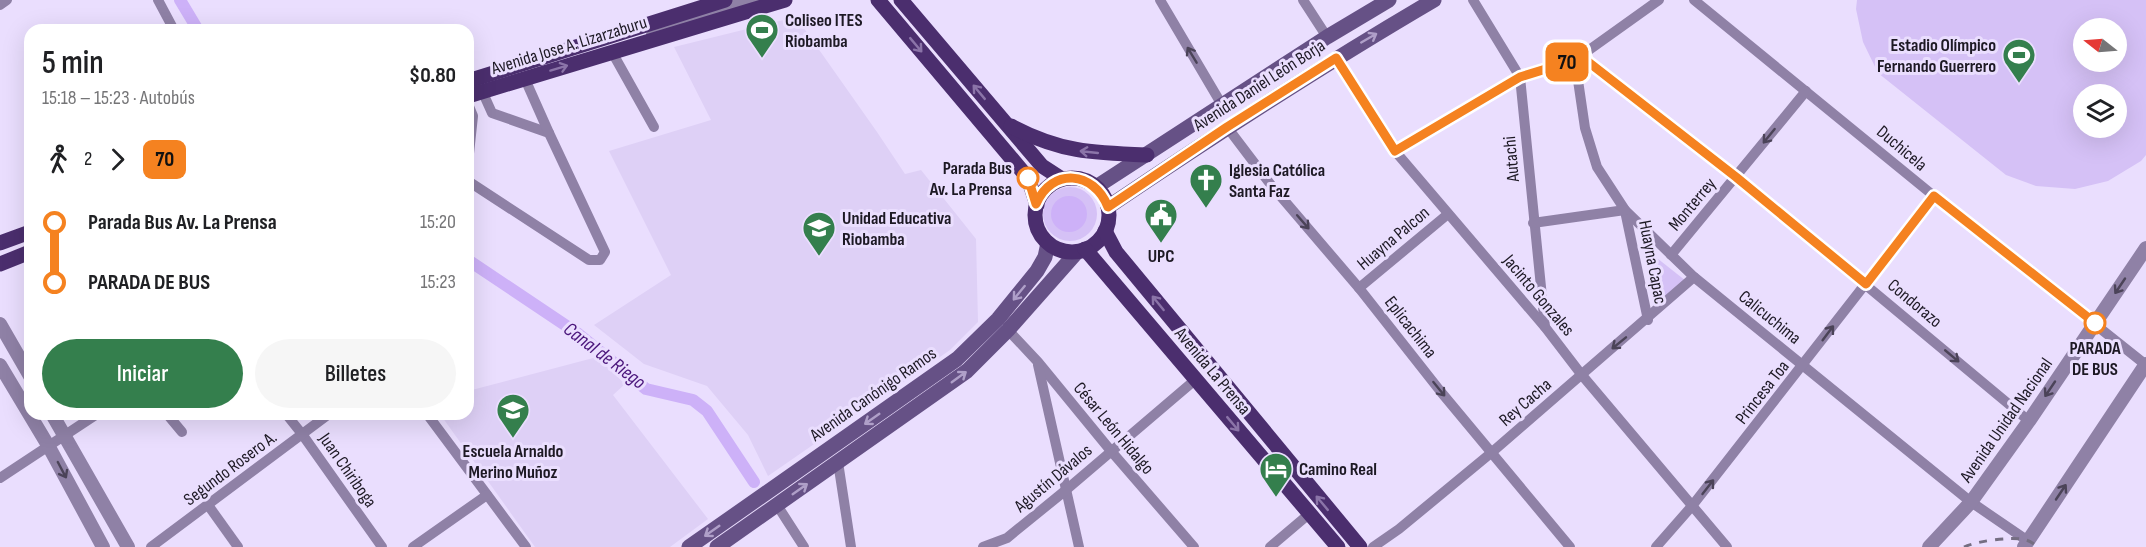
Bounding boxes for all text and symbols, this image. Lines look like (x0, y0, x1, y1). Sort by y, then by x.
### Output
place label: Coliseo ITES Riobamba (785, 10, 863, 52)
street label: Avenida Jose A. Lizarzaburu (488, 12, 649, 79)
sports icon: Coliseo ITES Riobamba (744, 12, 780, 59)
north arrow (2073, 18, 2127, 72)
map controls (2073, 18, 2127, 138)
one-way arrow (1360, 32, 1377, 44)
street label: Avenida Daniel León Borja (1189, 35, 1329, 136)
place label: Estadio Olímpico Fernando Guerrero (1877, 35, 1996, 77)
one-way arrow (909, 37, 922, 53)
sports icon: Estadio Olímpico Fernando Guerrero (2001, 37, 2037, 84)
line badge: 70 (1540, 42, 1594, 82)
text: 5 min (42, 43, 104, 83)
one-way arrow (1186, 46, 1198, 63)
text: 70 (1557, 50, 1577, 75)
text: $0.80 (409, 62, 456, 89)
one-way arrow (549, 62, 568, 73)
one-way arrow (972, 84, 985, 100)
button: layers (2073, 84, 2127, 138)
text: 15:18 – 15:23 · Autobús (42, 86, 195, 110)
street label: Duchicela (1872, 121, 1931, 176)
one-way arrow (1763, 128, 1776, 144)
street label: Autachi (1499, 135, 1524, 184)
icon: walk (42, 143, 75, 176)
icon: forward (101, 143, 134, 176)
one-way arrow (1079, 146, 1099, 157)
text: 2 (84, 147, 92, 171)
text: 70 (155, 147, 174, 172)
place label: Parada Bus Av. La Prensa (929, 158, 1012, 200)
place label: Iglesia Católica Santa Faz (1229, 160, 1325, 202)
church icon: Iglesia Católica Santa Faz (1188, 162, 1224, 209)
marker: Parada Bus Av. La Prensa (1017, 167, 1039, 189)
street label: Monterrey (1664, 174, 1721, 235)
public building icon: UPC (1143, 197, 1179, 244)
street label: Huayna Palcon (1353, 202, 1434, 275)
place label: Unidad Educativa Riobamba (842, 208, 951, 250)
text: Parada Bus Av. La Prensa (88, 209, 277, 236)
text: 15:20 (420, 210, 456, 234)
school or university icon: Unidad Educativa Riobamba (801, 210, 837, 257)
one-way arrow (1296, 214, 1309, 230)
street label: Huayna Capac (1634, 218, 1671, 306)
place label: UPC (1148, 246, 1174, 267)
street label: Jacinto Gonzales (1498, 250, 1579, 340)
text: PARADA DE BUS (88, 269, 210, 296)
text: 15:23 (421, 270, 456, 294)
street label: Condorazo (1883, 275, 1946, 332)
one-way arrow (2114, 277, 2126, 293)
one-way arrow (1013, 285, 1026, 301)
street label: Calicuchima (1734, 286, 1805, 349)
street label: Eplicachima (1380, 292, 1441, 362)
one-way arrow (1152, 295, 1165, 311)
marker: PARADA DE BUS (2084, 312, 2106, 334)
water label: Canal de Riego (559, 317, 650, 394)
street label: Avenida La Prensa (1170, 323, 1255, 419)
one-way arrow (1821, 326, 1834, 342)
one-way arrow (1612, 336, 1627, 350)
place label: PARADA DE BUS (2069, 338, 2121, 380)
button: Iniciar (42, 339, 243, 408)
button: Billetes (255, 339, 456, 408)
street label: Avenida Canónigo Ramos (805, 343, 941, 446)
one-way arrow (1944, 349, 1959, 363)
street label: Avenida Unidad Nacional (1955, 354, 2057, 487)
street label: Princesa Toa (1731, 356, 1794, 428)
one-way arrow (950, 370, 966, 383)
street label: Rey Cacha (1495, 374, 1556, 431)
street label: César León Hidalgo (1069, 378, 1158, 479)
one-way arrow (1433, 381, 1446, 397)
one-way arrow (2044, 381, 2057, 398)
school or university icon: Escuela Arnaldo Merino Muñoz (495, 392, 531, 439)
one-way arrow (864, 413, 880, 425)
one-way arrow (1226, 416, 1240, 431)
street label: Segundo Rosero A. (180, 427, 281, 510)
street label: Juan Chiriboga (314, 428, 381, 511)
street label: Agustín Dávalos (1009, 440, 1096, 518)
place label: Escuela Arnaldo Merino Muñoz (463, 441, 564, 483)
hotel icon: Camino Real (1258, 451, 1294, 498)
place label: Camino Real (1299, 459, 1377, 480)
one-way arrow (56, 461, 68, 478)
one-way arrow (1701, 479, 1714, 495)
one-way arrow (791, 483, 807, 495)
one-way arrow (2055, 484, 2067, 501)
one-way arrow (1315, 496, 1329, 511)
one-way arrow (705, 525, 721, 537)

